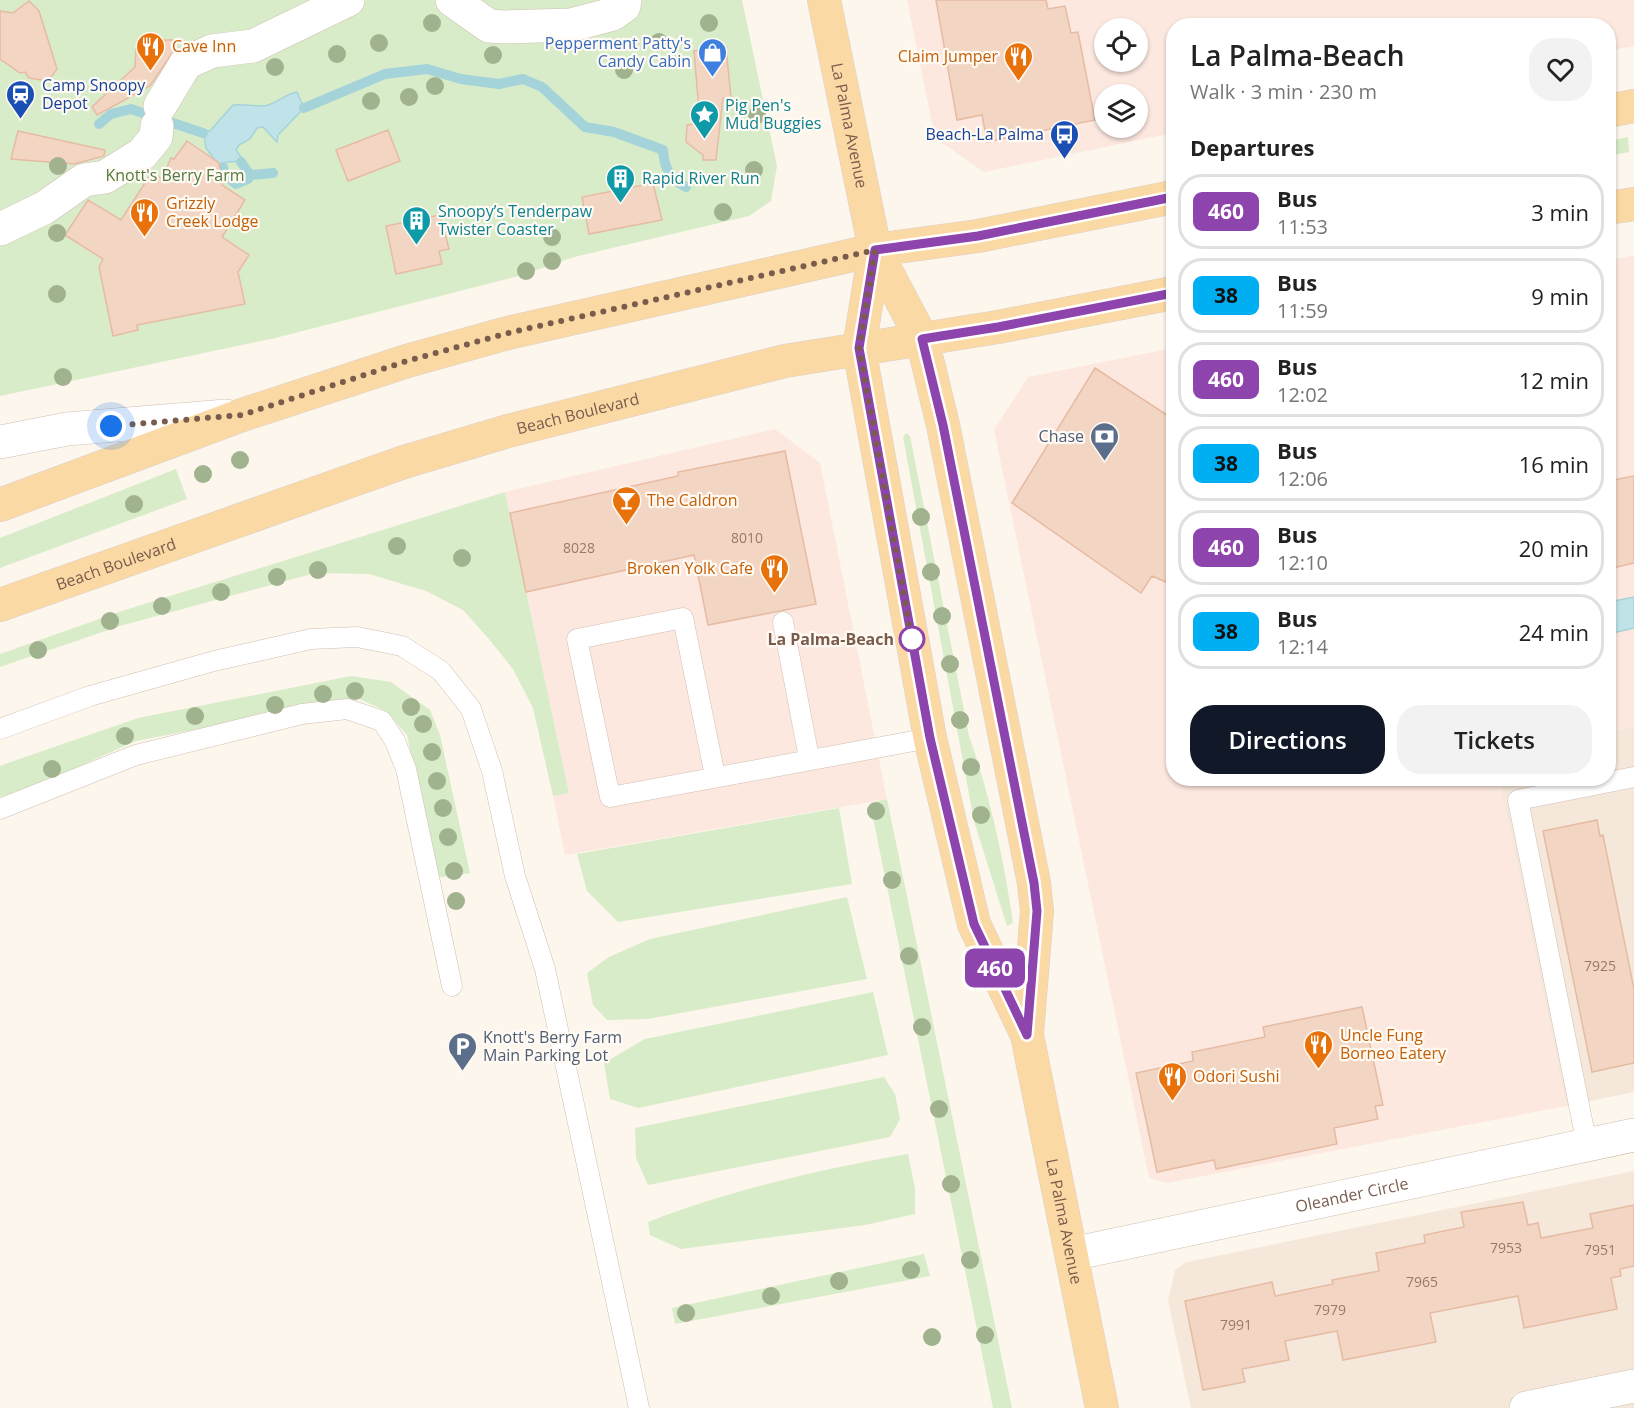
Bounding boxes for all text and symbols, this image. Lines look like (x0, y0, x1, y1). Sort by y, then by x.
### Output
map controls (1094, 18, 1148, 138)
button: locate (1094, 18, 1148, 72)
restaurant icon: Cave Inn (135, 30, 167, 72)
place label: Pepperment Patty's Candy Cabin (545, 32, 691, 72)
place label: Cave Inn (172, 35, 236, 57)
shop icon: Pepperment Patty's Candy Cabin (696, 36, 728, 78)
text: La Palma-Beach (1190, 36, 1404, 74)
button: heart (1529, 38, 1592, 101)
restaurant icon: Claim Jumper (1003, 40, 1035, 82)
place label: Claim Jumper (898, 45, 998, 67)
street label: La Palma Avenue (826, 61, 873, 190)
place label: Camp Snoopy Depot (42, 74, 146, 114)
station icon: Camp Snoopy Depot (5, 78, 37, 120)
text: Walk · 3 min · 230 m (1190, 78, 1377, 105)
button: layers (1094, 84, 1148, 138)
place label: Pig Pen's Mud Buggies (725, 94, 821, 134)
place icon: Pig Pen's Mud Buggies (688, 98, 720, 140)
bus stop icon: Beach-La Palma (1049, 118, 1081, 160)
place label: Beach-La Palma (926, 123, 1044, 145)
text: Departures (1190, 132, 1314, 162)
building icon: Rapid River Run (605, 162, 637, 204)
park label: Knott's Berry Farm (106, 164, 245, 186)
place label: Rapid River Run (642, 167, 760, 189)
text: Bus (1277, 183, 1317, 213)
place label: Grizzly Creek Lodge (166, 192, 259, 232)
restaurant icon: Grizzly Creek Lodge (129, 196, 161, 238)
text: 460 (1208, 197, 1244, 225)
text: 3 min (1531, 197, 1589, 227)
place label: Snoopy’s Tenderpaw Twister Coaster (438, 200, 593, 240)
building icon: Snoopy’s Tenderpaw Twister Coaster (401, 204, 433, 246)
text: 11:53 (1277, 213, 1328, 240)
text: Bus (1277, 267, 1317, 297)
text: 38 (1214, 281, 1238, 309)
text: 9 min (1531, 281, 1589, 311)
text: 11:59 (1277, 297, 1328, 324)
text: Bus (1277, 351, 1317, 381)
text: 460 (1208, 365, 1244, 393)
text: 12 min (1519, 365, 1589, 395)
text: 12:02 (1277, 381, 1328, 408)
street label: Beach Boulevard (514, 387, 641, 439)
your location (96, 411, 126, 441)
bank icon: Chase (1089, 420, 1121, 462)
place label: Chase (1039, 425, 1084, 447)
text: Bus (1277, 435, 1317, 465)
text: 38 (1214, 449, 1238, 477)
text: 16 min (1519, 449, 1589, 479)
text: 12:06 (1277, 465, 1328, 492)
bar icon: The Caldron (610, 484, 642, 526)
place label: The Caldron (647, 489, 738, 511)
text: Bus (1277, 519, 1317, 549)
house number: 8010 (731, 528, 763, 547)
street label: Beach Boulevard (53, 533, 179, 595)
text: 460 (1208, 533, 1244, 561)
text: 20 min (1519, 533, 1589, 563)
house number: 8028 (563, 538, 595, 557)
text: 12:10 (1277, 549, 1328, 576)
restaurant icon: Broken Yolk Cafe (758, 552, 790, 594)
place label: Broken Yolk Cafe (627, 557, 753, 579)
text: Bus (1277, 603, 1317, 633)
text: 38 (1214, 617, 1238, 645)
text: 24 min (1519, 617, 1589, 647)
marker: La Palma-Beach (899, 626, 925, 652)
place label: La Palma-Beach (767, 628, 894, 650)
text: 12:14 (1277, 633, 1328, 660)
button: Directions (1190, 705, 1385, 774)
button: Tickets (1397, 705, 1592, 774)
line badge: 460 (960, 948, 1030, 988)
text: 460 (977, 954, 1013, 982)
house number: 7925 (1584, 956, 1616, 975)
place label: Uncle Fung Borneo Eatery (1340, 1024, 1447, 1064)
place label: Knott's Berry Farm Main Parking Lot (483, 1026, 622, 1066)
restaurant icon: Uncle Fung Borneo Eatery (1303, 1028, 1335, 1070)
parking icon: Knott's Berry Farm Main Parking Lot (446, 1030, 478, 1072)
restaurant icon: Odori Sushi (1156, 1060, 1188, 1102)
place label: Odori Sushi (1193, 1065, 1280, 1087)
street label: La Palma Avenue (1041, 1157, 1088, 1286)
street label: Oleander Circle (1293, 1172, 1410, 1217)
house number: 7953 (1490, 1238, 1522, 1257)
house number: 7951 (1584, 1240, 1616, 1259)
house number: 7965 (1406, 1272, 1438, 1291)
house number: 7979 (1314, 1300, 1346, 1319)
house number: 7991 (1220, 1315, 1252, 1334)

